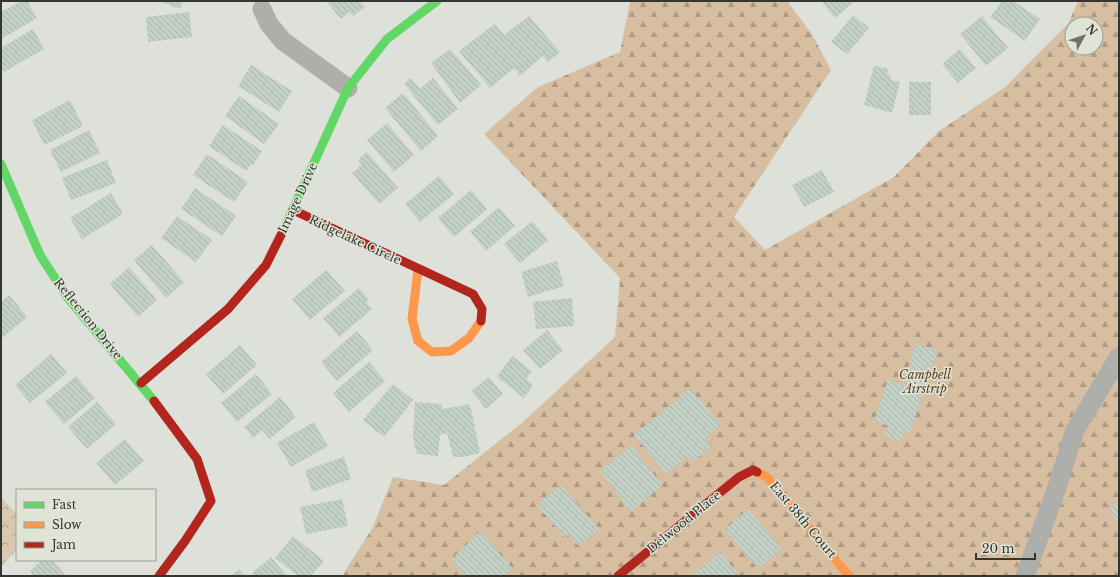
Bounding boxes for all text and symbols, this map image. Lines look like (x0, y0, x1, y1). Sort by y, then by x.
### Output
north arrow (1064, 16, 1104, 56)
text: N (1083, 21, 1101, 39)
street label: Image Drive (275, 160, 321, 236)
street label: Ridgelake Circle (307, 212, 404, 268)
street label: Reflection Drive (51, 275, 126, 362)
park label: Campbell Airstrip (899, 367, 951, 396)
street label: East 38th Court (767, 478, 840, 561)
street label: Delwood Place (644, 487, 724, 556)
legend (16, 489, 156, 561)
text: Fast (52, 497, 77, 512)
text: Slow (52, 517, 82, 532)
scale bar (976, 535, 1035, 561)
text: Jam (50, 537, 76, 552)
text: 20 m (982, 541, 1014, 556)

